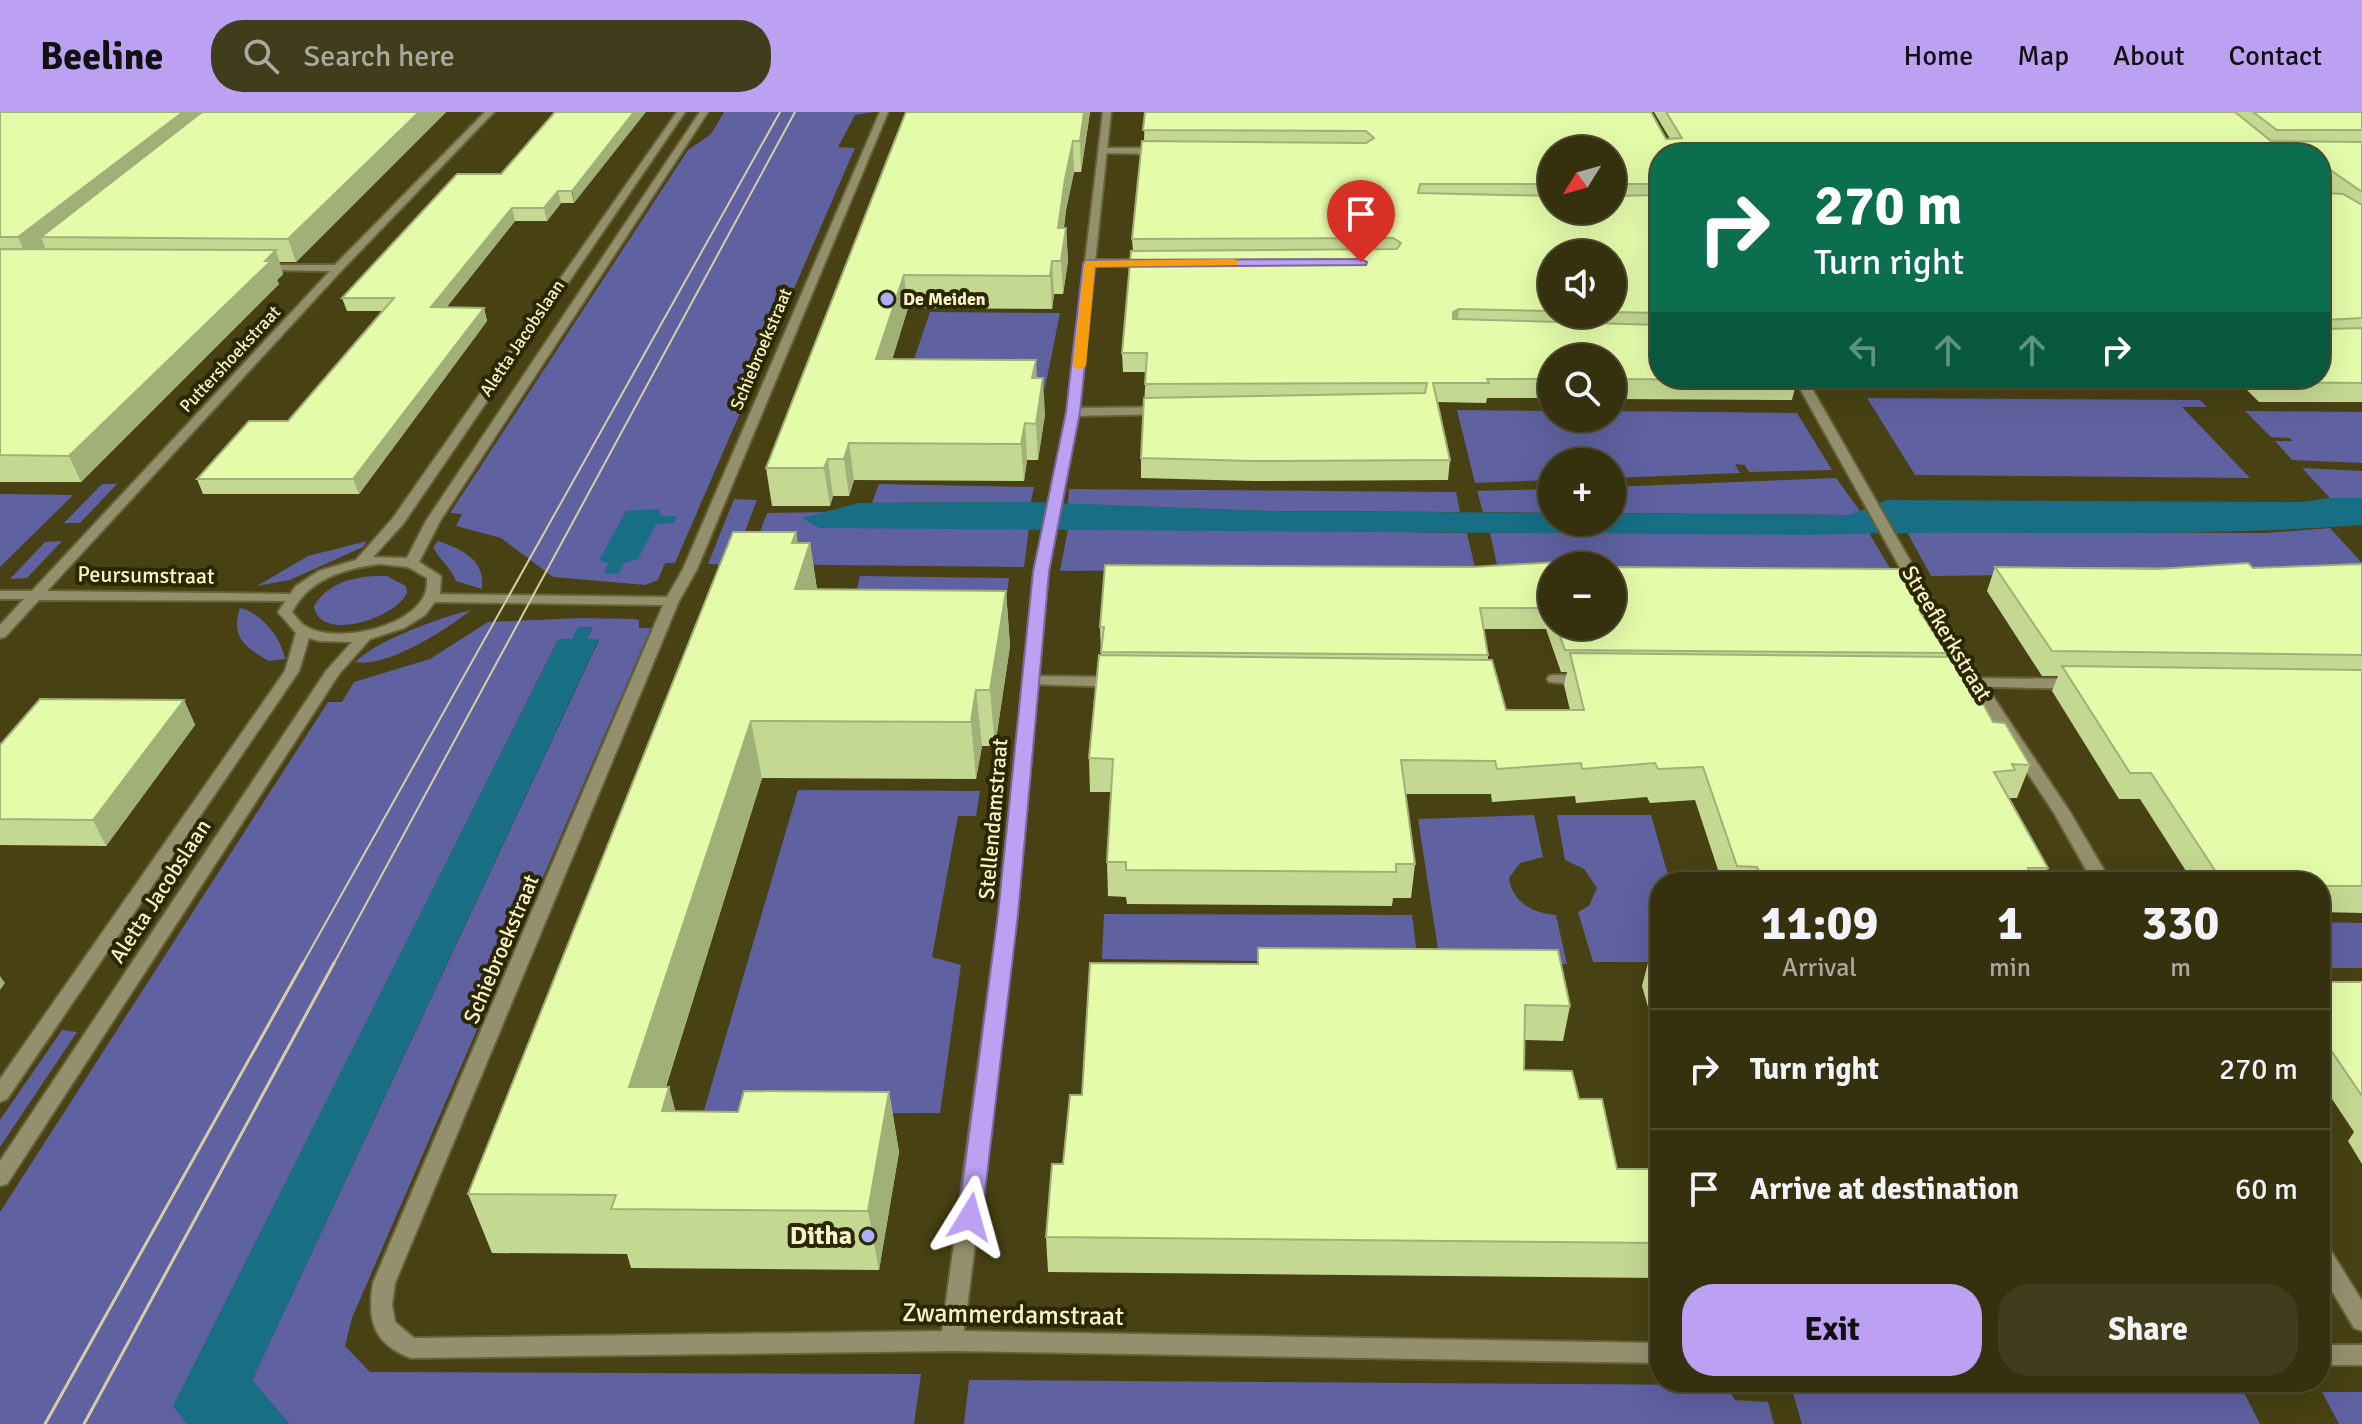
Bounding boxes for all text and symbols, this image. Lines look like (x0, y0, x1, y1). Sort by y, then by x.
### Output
search box (211, 20, 771, 92)
text: Beeline (40, 33, 163, 80)
icon: search (239, 34, 283, 78)
text: Search here (303, 38, 455, 75)
text: Home (1904, 39, 1973, 73)
text: Map (2017, 39, 2069, 73)
text: About (2113, 39, 2185, 73)
text: Contact (2229, 39, 2322, 73)
north arrow (1538, 136, 1626, 224)
map controls (1538, 136, 1626, 640)
text: 270 m (1814, 171, 1962, 240)
icon: right (1682, 176, 1786, 280)
pin (1327, 180, 1395, 262)
icon: arrive (1339, 192, 1383, 236)
button: sound (1538, 240, 1626, 328)
text: Turn right (1814, 240, 1964, 285)
street label: Aletta Jacobslaan (475, 276, 569, 400)
street label: Schiebroekstraat (725, 285, 797, 413)
place label: De Meiden (903, 288, 986, 310)
marker: De Meiden (878, 290, 896, 308)
street label: Puttershoekstraat (175, 301, 285, 417)
icon: left (1842, 328, 1886, 372)
icon: ahead (1926, 328, 1970, 372)
icon: ahead (2010, 328, 2054, 372)
icon: right (2094, 328, 2138, 372)
button: search (1538, 344, 1626, 432)
button: + (1538, 448, 1626, 536)
button: − (1538, 552, 1626, 640)
street label: Peursumstraat (77, 560, 215, 590)
street label: Streefkerkstraat (1896, 561, 1998, 706)
street label: Stellendamstraat (973, 737, 1014, 901)
street label: Aletta Jacobslaan (103, 814, 217, 968)
street label: Schiebroekstraat (457, 870, 545, 1028)
text: 11:09 (1761, 894, 1878, 953)
text: 1 (1997, 894, 2023, 953)
text: 330 (2142, 894, 2219, 953)
text: Arrival (1782, 952, 1857, 984)
text: min (1989, 952, 2031, 984)
text: m (2170, 952, 2191, 984)
icon: right (1682, 1047, 1726, 1091)
text: Turn right (1750, 1051, 1879, 1088)
text: 270 m (2219, 1051, 2298, 1088)
icon: arrive (1682, 1167, 1726, 1211)
text: Arrive at destination (1750, 1171, 2019, 1208)
text: 60 m (2235, 1171, 2298, 1208)
position arrow (928, 1175, 1012, 1259)
place label: Ditha (790, 1220, 852, 1252)
marker: Ditha (859, 1227, 877, 1245)
button: Exit (1682, 1284, 1982, 1376)
button: Share (1998, 1284, 2298, 1376)
street label: Zwammerdamstraat (902, 1297, 1124, 1333)

